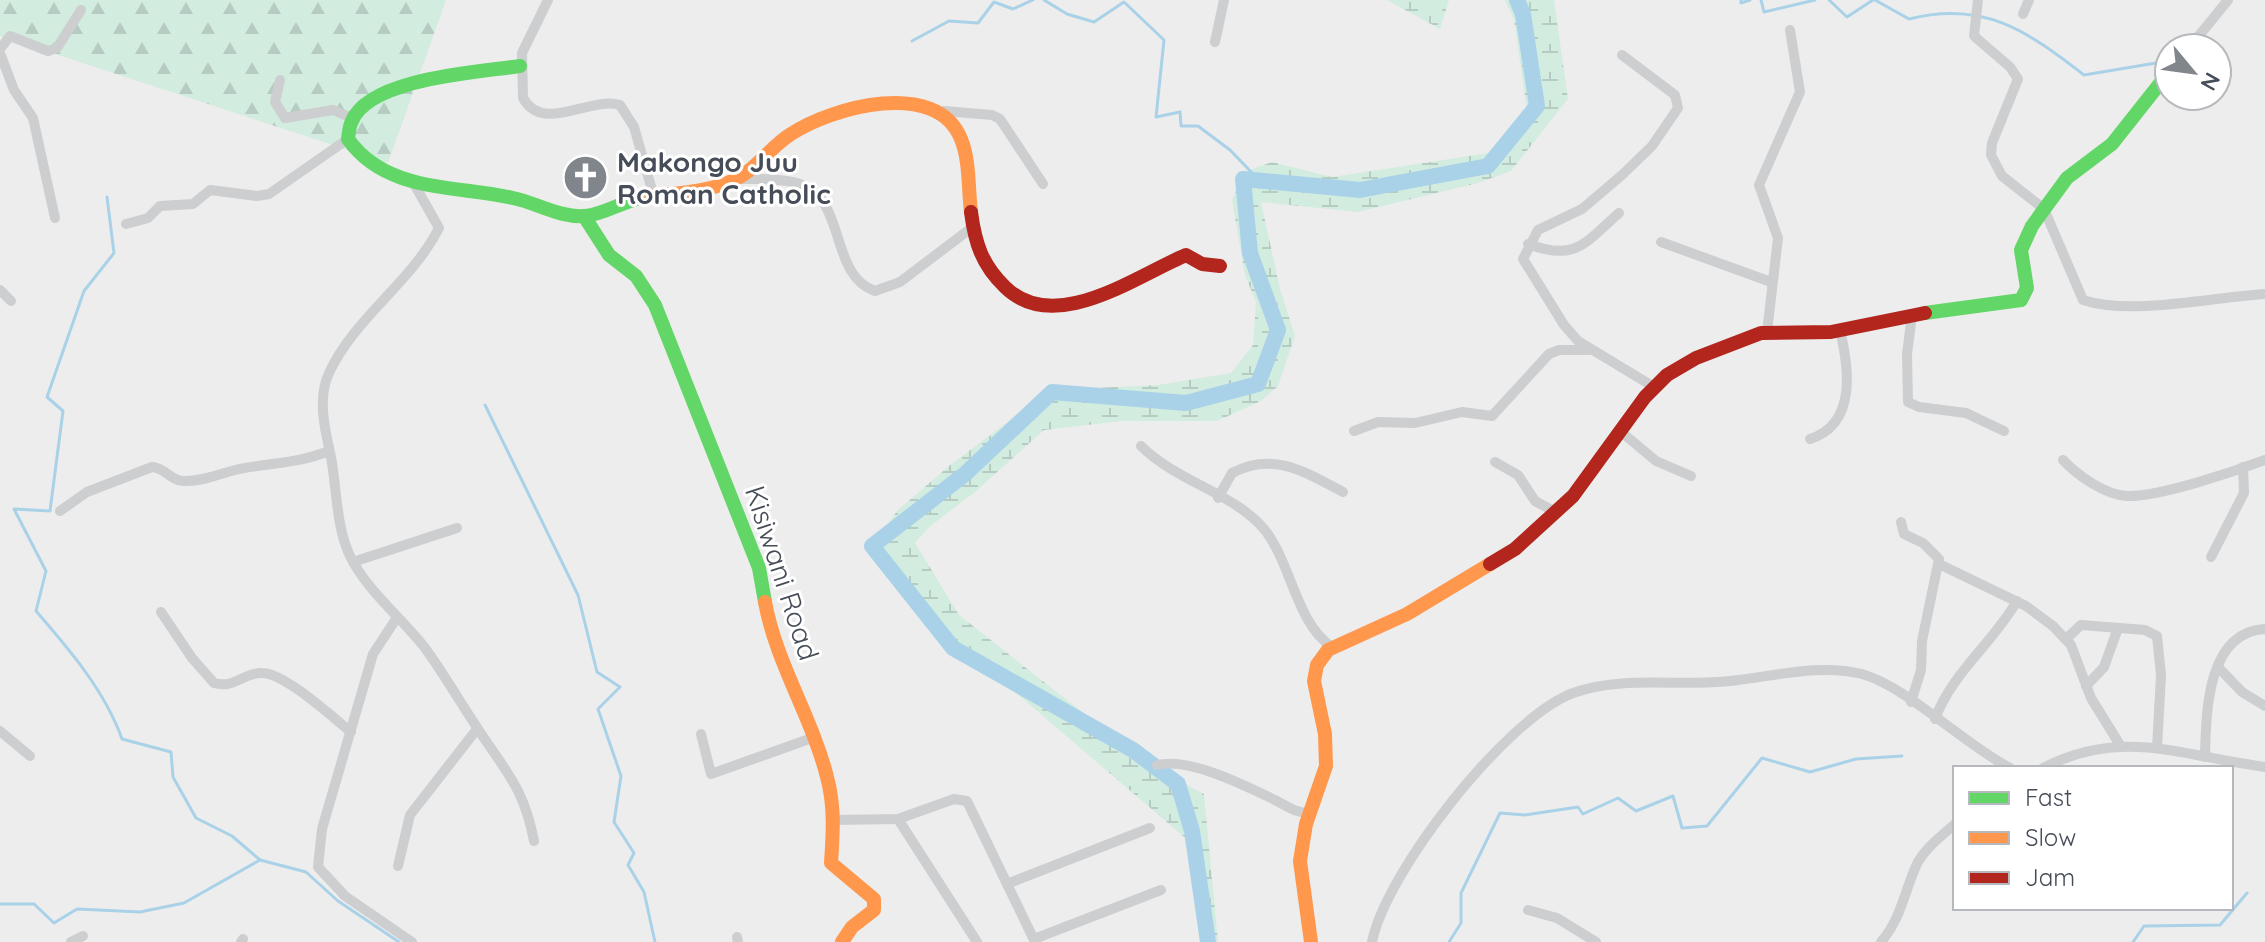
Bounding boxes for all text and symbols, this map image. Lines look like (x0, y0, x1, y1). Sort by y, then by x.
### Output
north arrow (2153, 32, 2233, 112)
text: N (2194, 68, 2227, 96)
place label: Makongo Juu Roman Catholic (617, 144, 831, 211)
church icon: Makongo Juu Roman Catholic (562, 154, 610, 202)
street label: Kisiwani Road (738, 481, 827, 665)
legend (1953, 766, 2233, 910)
text: Fast (2025, 782, 2072, 812)
text: Slow (2025, 822, 2076, 852)
text: Jam (2025, 862, 2075, 892)

